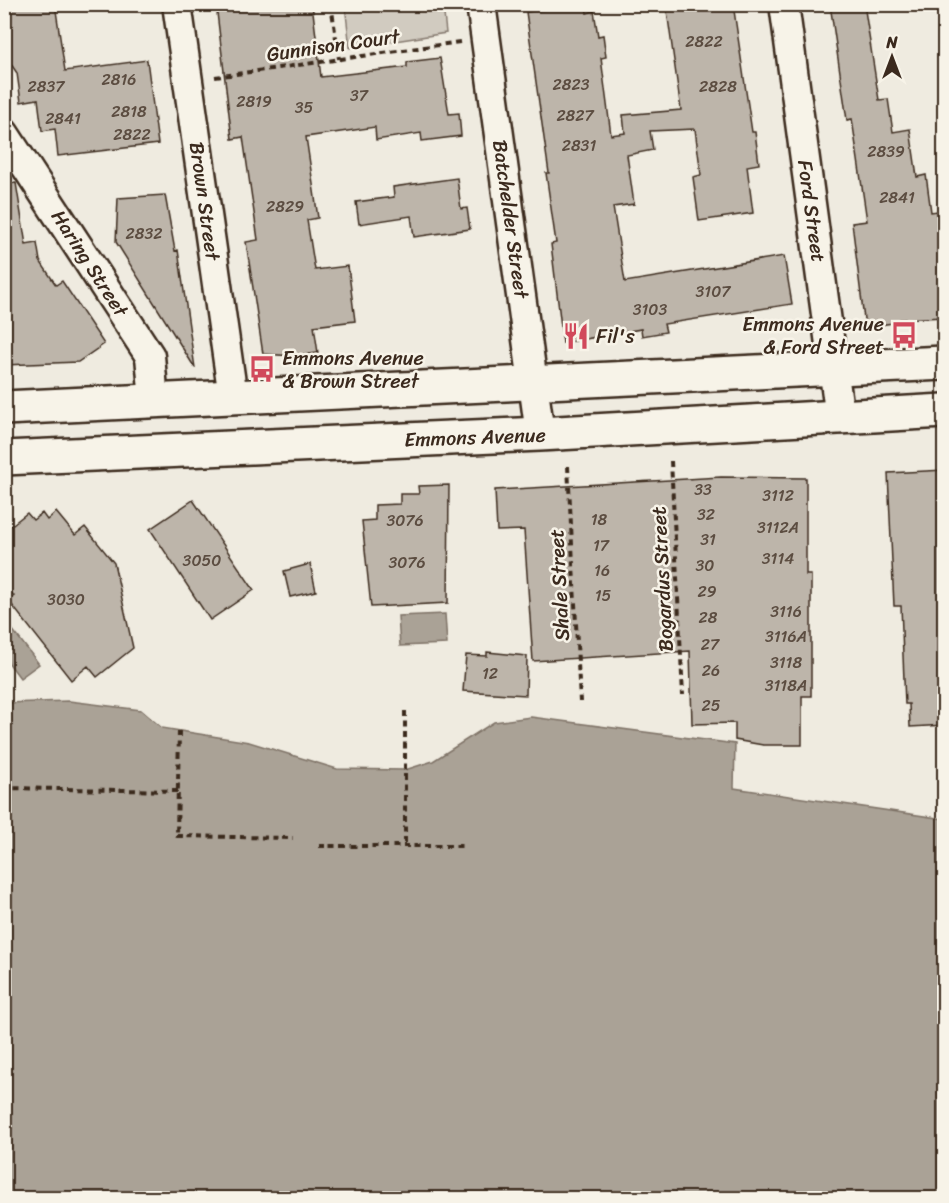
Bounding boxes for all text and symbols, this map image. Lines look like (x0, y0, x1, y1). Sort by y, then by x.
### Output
street label: Gunnison Court (264, 19, 403, 72)
house number: 2822 (685, 27, 723, 56)
north arrow (862, 27, 922, 87)
text: N (885, 28, 898, 57)
house number: 2816 (102, 65, 136, 94)
house number: 2823 (553, 70, 590, 99)
house number: 2837 (28, 72, 65, 101)
house number: 2828 (699, 72, 737, 101)
house number: 37 (350, 81, 369, 110)
house number: 2819 (236, 87, 272, 116)
house number: 35 (295, 93, 314, 122)
house number: 2818 (111, 97, 147, 126)
house number: 2827 (556, 101, 594, 130)
house number: 2841 (45, 104, 81, 133)
house number: 2822 (113, 120, 151, 149)
house number: 2831 (562, 131, 596, 160)
house number: 2839 (867, 137, 905, 166)
street label: Batchelder Street (482, 138, 539, 301)
street label: Brown Street (179, 140, 230, 263)
street label: Ford Street (787, 158, 836, 265)
house number: 2841 (879, 183, 915, 212)
house number: 2829 (266, 192, 304, 221)
street label: Haring Street (42, 203, 138, 325)
house number: 2832 (126, 219, 162, 248)
house number: 3107 (696, 277, 731, 306)
house number: 3103 (633, 295, 667, 324)
place label: Emmons Avenue & Ford Street (742, 307, 884, 365)
place label: Fil's (596, 319, 636, 354)
bus stop icon: Emmons Avenue & Ford Street (889, 320, 919, 350)
restaurant icon: Fil's (561, 321, 591, 351)
place label: Emmons Avenue & Brown Street (282, 341, 424, 399)
bus stop icon: Emmons Avenue & Brown Street (247, 354, 277, 384)
street label: Emmons Avenue (404, 418, 546, 457)
house number: 33 (694, 475, 712, 504)
house number: 3112 (762, 481, 794, 510)
house number: 32 (697, 500, 715, 529)
house number: 18 (591, 505, 608, 534)
street label: Bogardus Street (641, 505, 684, 653)
house number: 3076 (386, 506, 424, 535)
house number: 3112A (757, 513, 799, 542)
house number: 31 (700, 525, 716, 554)
street label: Shale Street (539, 528, 580, 642)
house number: 17 (593, 531, 610, 560)
house number: 3114 (762, 544, 794, 573)
house number: 3050 (183, 546, 221, 575)
house number: 3076 (388, 548, 426, 577)
house number: 30 (696, 551, 714, 580)
house number: 16 (594, 556, 610, 585)
house number: 29 (697, 577, 717, 606)
house number: 15 (595, 581, 612, 610)
house number: 3030 (47, 585, 85, 614)
house number: 3116 (770, 597, 802, 626)
house number: 28 (699, 603, 718, 632)
house number: 3116A (765, 622, 807, 651)
house number: 27 (701, 630, 720, 659)
house number: 3118 (770, 648, 802, 677)
house number: 26 (702, 656, 720, 685)
house number: 12 (482, 659, 498, 688)
house number: 3118A (765, 671, 807, 700)
house number: 25 (701, 691, 721, 720)

